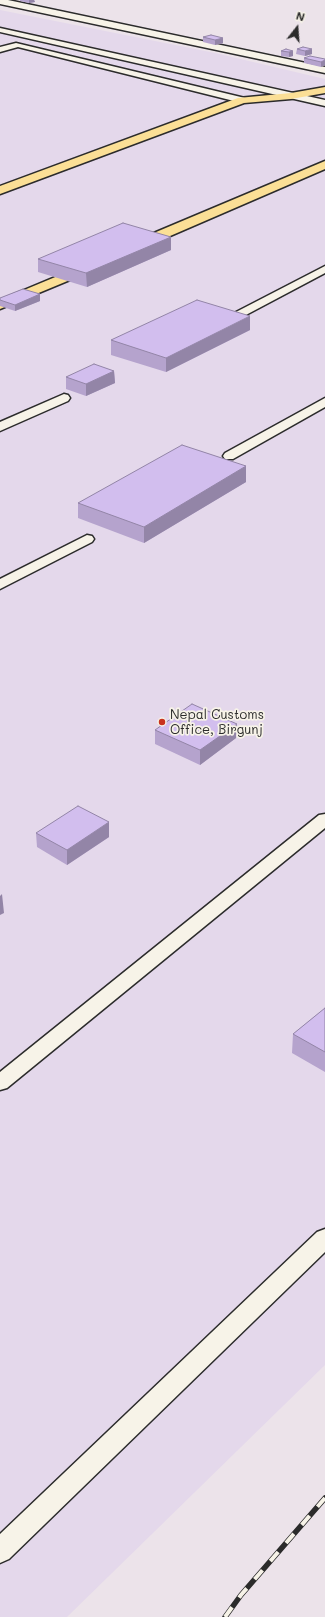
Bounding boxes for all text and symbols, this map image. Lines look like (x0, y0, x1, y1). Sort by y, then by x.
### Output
north arrow (277, 8, 317, 48)
text: N (294, 8, 307, 24)
place label: Nepal Customs Office, Birgunj (170, 707, 264, 738)
marker: Nepal Customs Office, Birgunj (157, 717, 167, 727)

